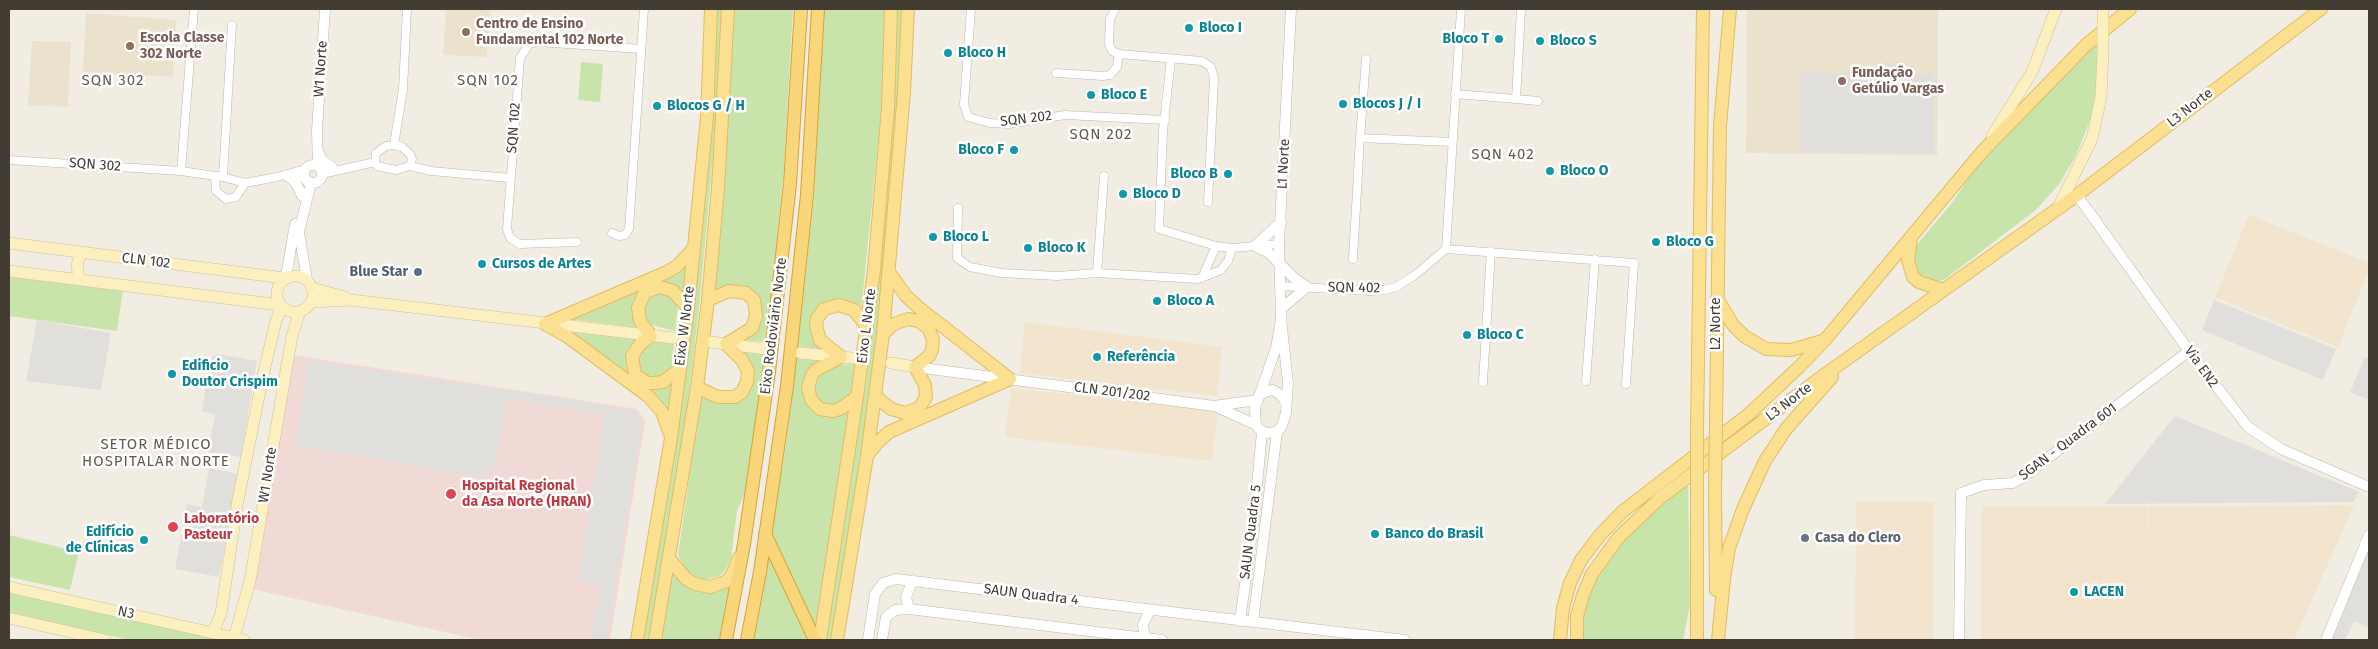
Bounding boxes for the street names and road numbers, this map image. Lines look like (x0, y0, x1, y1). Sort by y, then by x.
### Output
street label: W1 Norte (311, 40, 331, 98)
street label: L3 Norte (2164, 85, 2216, 131)
street label: SQN 102 (504, 102, 524, 154)
street label: SQN 202 (999, 107, 1053, 131)
street label: L1 Norte (1274, 138, 1294, 190)
street label: SQN 302 (68, 155, 122, 175)
street label: CLN 102 (121, 250, 171, 272)
street label: Eixo Rodoviário Norte (757, 256, 791, 396)
street label: SQN 402 (1328, 279, 1380, 297)
street label: Eixo W Norte (672, 285, 698, 367)
street label: Eixo L Norte (854, 287, 880, 365)
street label: L2 Norte (1708, 297, 1724, 351)
street label: Via EN2 (2180, 343, 2222, 391)
street label: CLN 201/202 (1073, 379, 1151, 405)
street label: L3 Norte (1763, 379, 1815, 425)
street label: SGAN - Quadra 601 (2016, 400, 2120, 484)
street label: W1 Norte (255, 446, 281, 504)
street label: SAUN Quadra 5 (1237, 484, 1265, 580)
street label: SAUN Quadra 4 (983, 581, 1079, 609)
street label: N3 (116, 603, 136, 623)

